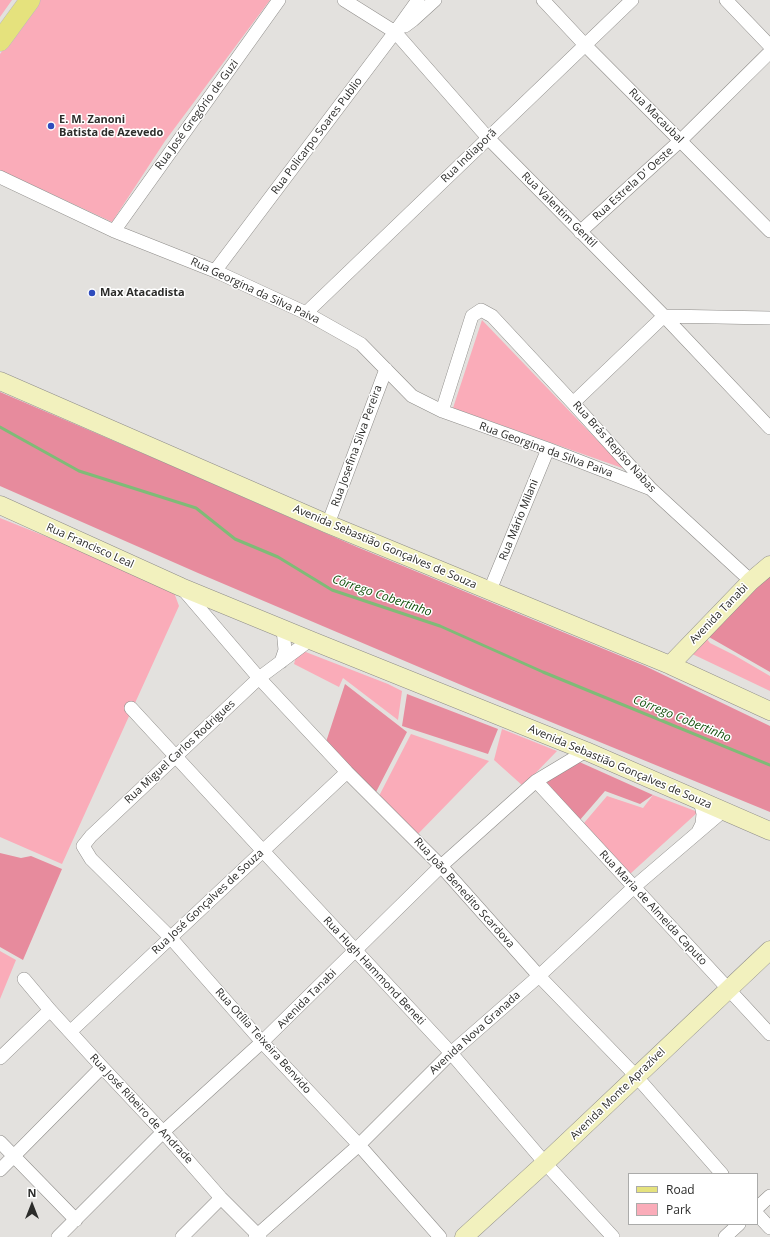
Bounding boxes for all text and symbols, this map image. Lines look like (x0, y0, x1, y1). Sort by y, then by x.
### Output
street label: Rua José Gregório de Guzi (153, 57, 241, 173)
street label: Rua Policarpo Soares Publio (269, 75, 365, 197)
street label: Rua Macaubal (626, 86, 686, 146)
place label: E. M. Zanoni Batista de Azevedo (59, 113, 163, 139)
marker: E. M. Zanoni Batista de Azevedo (46, 121, 56, 131)
street label: Rua Indiaporã (439, 126, 499, 186)
street label: Rua Estrela D' Oeste (590, 144, 676, 224)
street label: Rua Valentim Gentil (519, 170, 599, 250)
street label: Rua Georgina da Silva Paiva (188, 255, 322, 327)
place label: Max Atacadista (100, 286, 185, 300)
marker: Max Atacadista (87, 288, 97, 298)
street label: Rua Josefina Silva Pereira (329, 383, 385, 509)
street label: Rua Brás Repiso Nabas (570, 399, 658, 495)
street label: Rua Georgina da Silva Paiva (477, 420, 615, 480)
street label: Rua Mário Milani (497, 478, 541, 562)
street label: Avenida Sebastião Gonçalves de Souza (291, 502, 479, 592)
street label: Rua Francisco Leal (44, 521, 136, 571)
water label: Córrego Cobertinho (330, 572, 434, 620)
street label: Avenida Tanabi (687, 581, 751, 647)
water label: Córrego Cobertinho (631, 693, 733, 745)
street label: Rua Miguel Carlos Rodrigues (122, 697, 238, 807)
street label: Avenida Sebastião Gonçalves de Souza (526, 722, 714, 812)
street label: Rua João Benedito Scardova (411, 835, 517, 951)
street label: Rua José Gonçalves de Souza (149, 847, 267, 957)
street label: Rua Maria de Almeida Caputo (596, 848, 710, 968)
street label: Rua Hugh Hammond Beneti (320, 914, 428, 1028)
street label: Avenida Tanabi (275, 967, 339, 1031)
street label: Rua Otília Teixeira Benvido (212, 986, 314, 1096)
street label: Avenida Nova Granada (427, 989, 523, 1077)
street label: Avenida Monte Aprazível (568, 1045, 668, 1143)
street label: Rua José Ribeiro de Andrade (87, 1051, 195, 1167)
legend (628, 1173, 758, 1225)
text: Road (666, 1181, 695, 1198)
north arrow (12, 1185, 52, 1225)
text: N (28, 1185, 36, 1200)
text: Park (666, 1201, 691, 1218)

